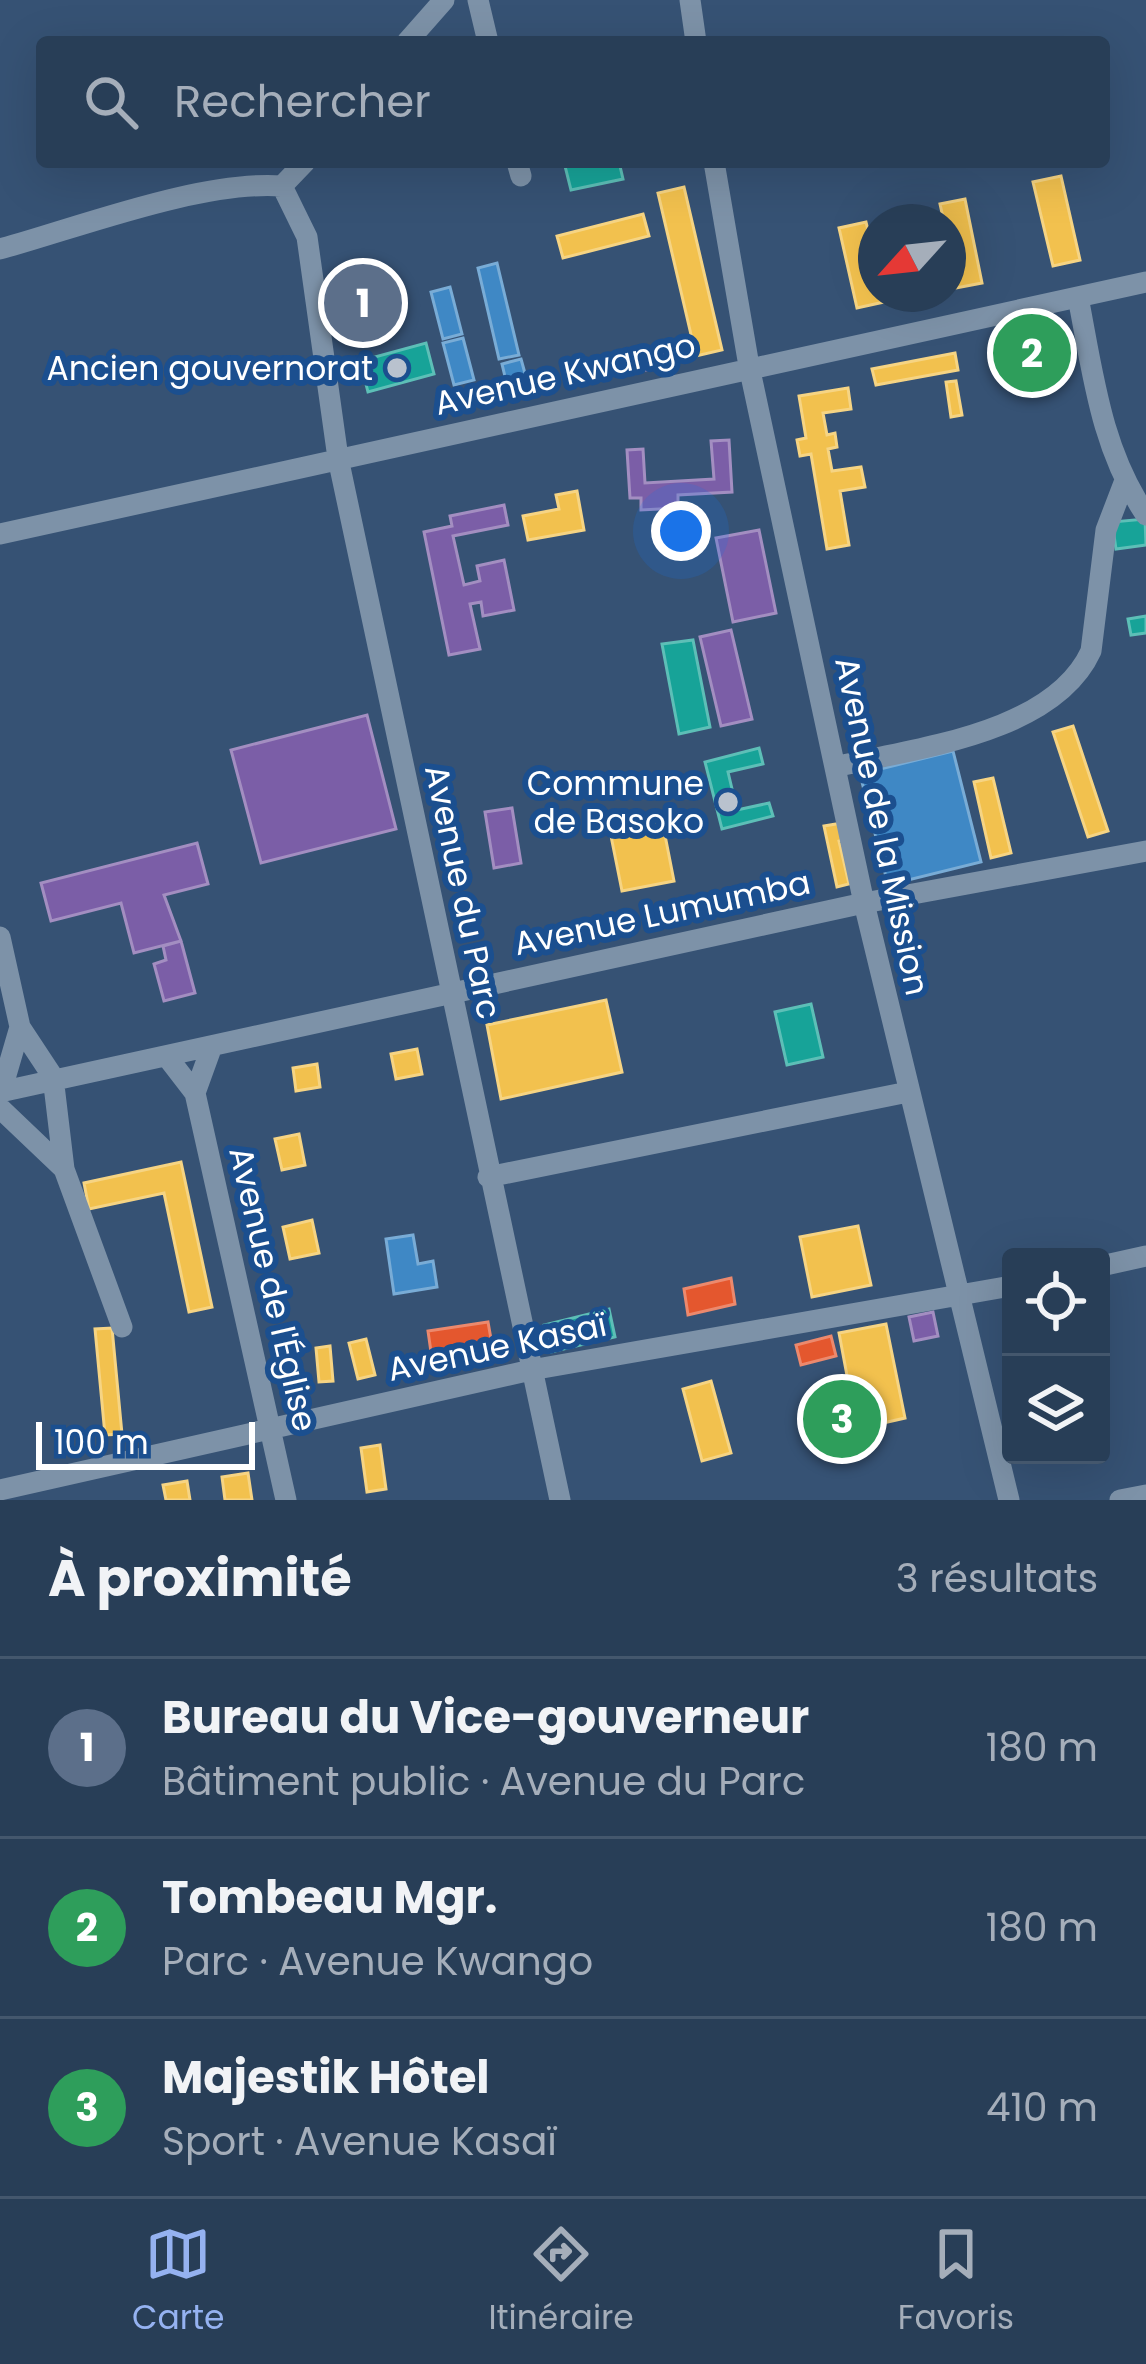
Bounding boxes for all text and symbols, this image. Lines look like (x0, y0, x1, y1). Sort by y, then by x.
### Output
search box (36, 36, 1110, 168)
icon: search (78, 69, 144, 135)
text: Rechercher (174, 70, 431, 133)
north arrow (858, 204, 966, 312)
pin: 1 (324, 258, 402, 348)
pin: 2 (993, 308, 1071, 398)
street label: Avenue Kwango (430, 321, 700, 427)
place label: Ancien gouvernorat (46, 345, 373, 392)
marker: Ancien gouvernorat (384, 355, 410, 381)
your location (651, 501, 711, 561)
street label: Avenue de la Mission (823, 652, 941, 1000)
place label: Commune de Basoko (527, 760, 704, 845)
street label: Avenue du Parc (413, 761, 513, 1023)
marker: Commune de Basoko (715, 789, 741, 815)
street label: Avenue Lumumba (509, 859, 815, 967)
street label: Avenue de l'Église (217, 1142, 329, 1436)
map controls (1002, 1248, 1110, 1464)
button: locate (1002, 1248, 1110, 1356)
street label: Avenue Kasaï (383, 1301, 612, 1393)
button: layers (1002, 1356, 1110, 1464)
pin: 3 (803, 1374, 881, 1464)
scale bar (36, 1416, 255, 1469)
text: 100 m (54, 1419, 149, 1466)
text: À proximité (48, 1542, 352, 1614)
text: 3 résultats (896, 1551, 1098, 1606)
text: Bureau du Vice-gouverneur (162, 1686, 809, 1749)
text: 1 (80, 1720, 94, 1775)
text: 180 m (986, 1720, 1098, 1775)
text: Bâtiment public · Avenue du Parc (162, 1754, 805, 1809)
text: Tombeau Mgr. (162, 1866, 497, 1929)
text: 2 (76, 1900, 98, 1955)
text: 180 m (986, 1900, 1098, 1955)
text: Parc · Avenue Kwango (162, 1934, 593, 1989)
text: Majestik Hôtel (162, 2046, 490, 2109)
text: 3 (75, 2080, 99, 2135)
text: 410 m (986, 2080, 1098, 2135)
text: Sport · Avenue Kasaï (162, 2114, 557, 2169)
tab: Carte (132, 2221, 225, 2343)
tab: Itinéraire (488, 2221, 634, 2343)
tab: Favoris (898, 2221, 1014, 2343)

